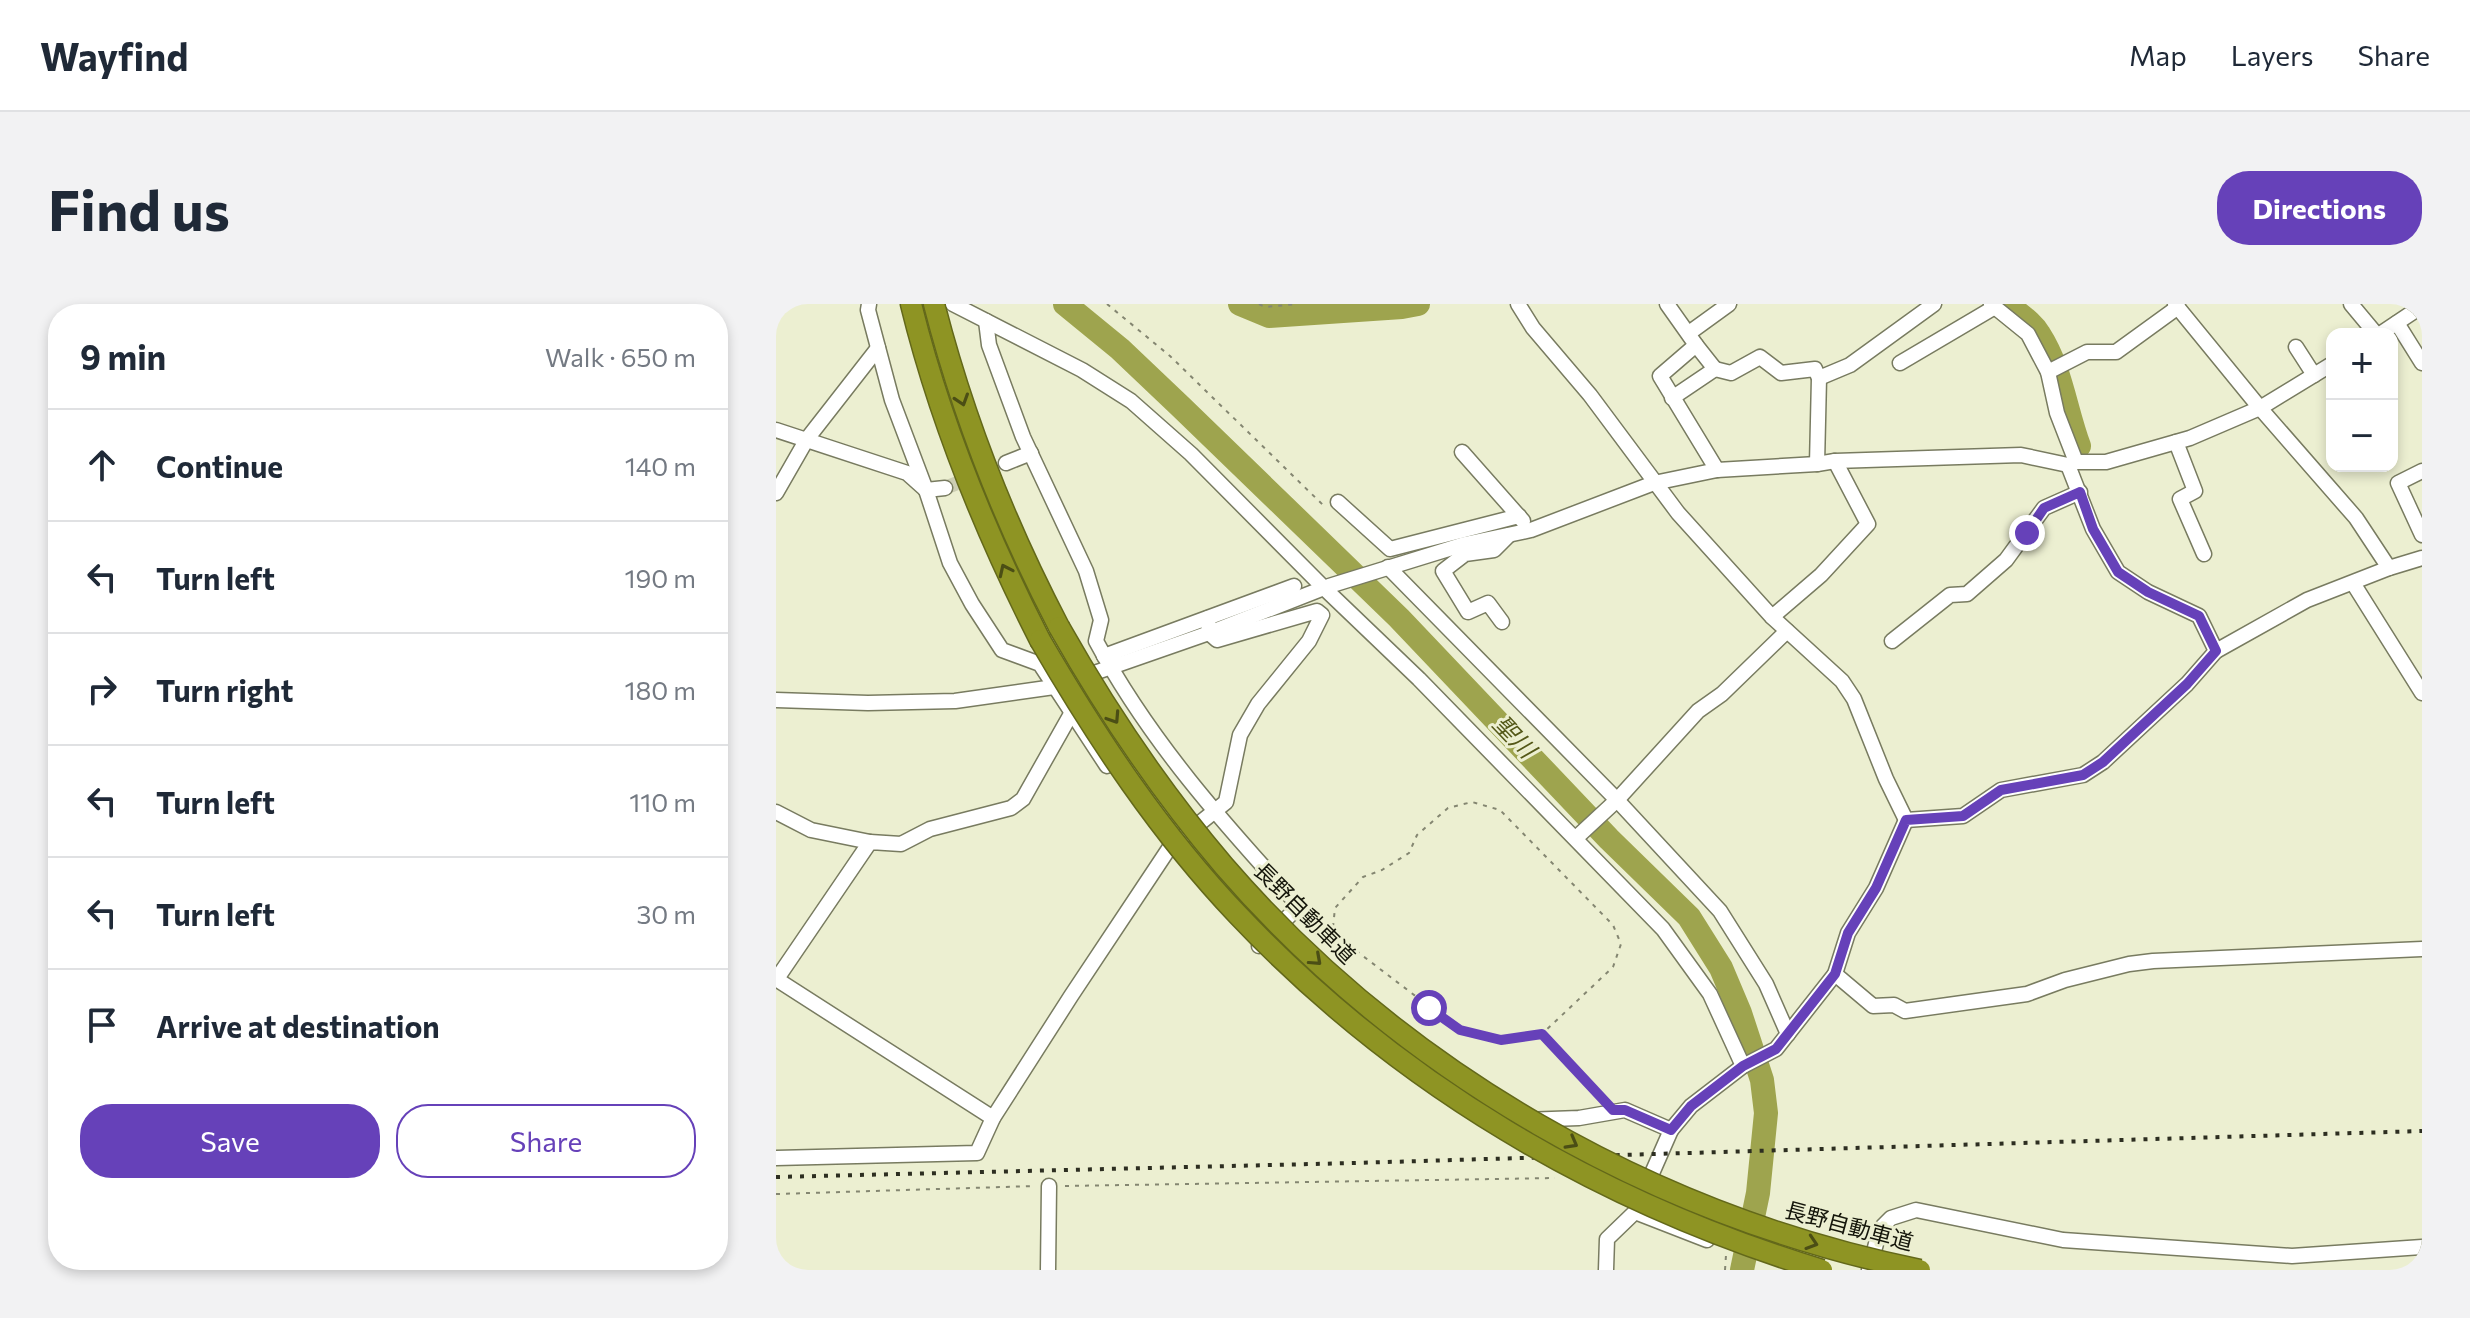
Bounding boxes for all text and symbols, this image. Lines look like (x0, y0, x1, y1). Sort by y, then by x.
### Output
text: Wayfind (40, 32, 188, 79)
text: Map (2129, 38, 2187, 72)
text: Layers (2231, 38, 2313, 72)
text: Share (2357, 38, 2430, 72)
button: Directions (2217, 171, 2422, 245)
text: Find us (48, 174, 230, 243)
map controls (2326, 328, 2398, 472)
button: + (2326, 328, 2398, 400)
text: 9 min (80, 335, 166, 377)
text: Walk · 650 m (545, 341, 696, 372)
one-way arrow (953, 393, 969, 406)
button: − (2326, 400, 2398, 472)
icon: ahead (80, 443, 124, 487)
text: Continue (156, 447, 283, 484)
text: 140 m (625, 450, 696, 481)
route end (2009, 515, 2045, 551)
icon: left (80, 555, 124, 599)
text: Turn left (156, 559, 275, 596)
text: 190 m (624, 562, 696, 593)
one-way arrow (999, 564, 1015, 579)
icon: right (80, 667, 124, 711)
text: Turn right (156, 671, 293, 708)
text: 180 m (624, 674, 696, 705)
one-way arrow (1104, 709, 1119, 724)
water label: 聖川 (1488, 709, 1544, 765)
icon: left (80, 779, 124, 823)
text: Turn left (156, 783, 275, 820)
text: 110 m (629, 786, 696, 817)
street label: 長野自動車道 (1249, 856, 1362, 969)
icon: left (80, 891, 124, 935)
text: Turn left (156, 895, 275, 932)
text: 30 m (637, 898, 696, 929)
one-way arrow (1307, 950, 1321, 965)
route start (1411, 990, 1447, 1026)
icon: arrive (80, 1003, 124, 1047)
text: Arrive at destination (156, 1007, 440, 1044)
button: Save (80, 1104, 380, 1178)
button: Share (396, 1104, 696, 1178)
one-way arrow (1563, 1133, 1578, 1149)
street label: 長野自動車道 (1782, 1195, 1916, 1256)
one-way arrow (1804, 1234, 1818, 1250)

